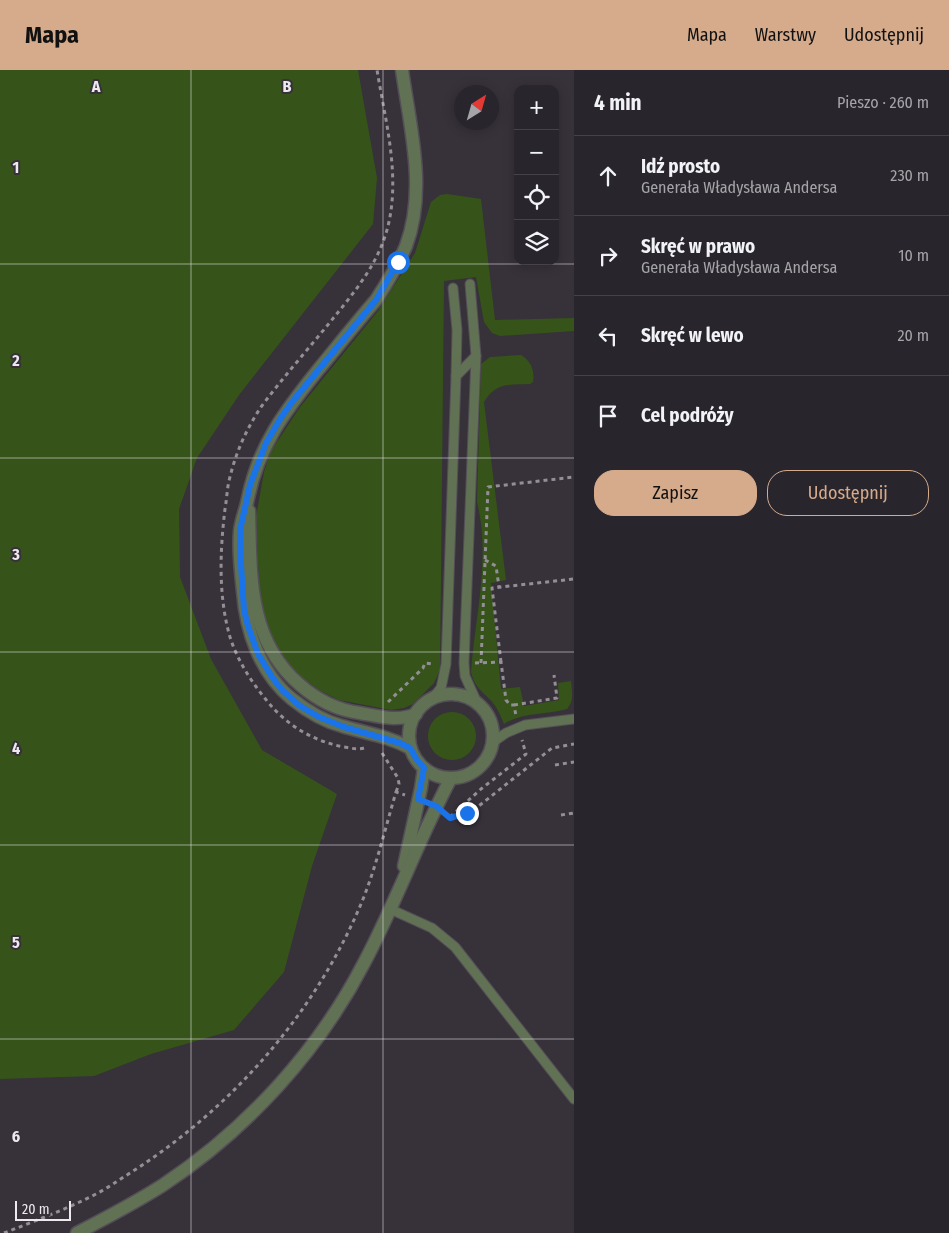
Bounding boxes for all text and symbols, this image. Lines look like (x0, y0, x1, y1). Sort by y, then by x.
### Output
text: Mapa (25, 21, 79, 49)
text: Mapa (687, 24, 727, 46)
text: Warstwy (755, 24, 816, 46)
text: Udostępnij (844, 24, 924, 46)
text: A (91, 77, 101, 96)
text: B (283, 77, 292, 96)
north arrow (454, 85, 499, 130)
map controls (514, 85, 559, 265)
button: + (514, 85, 559, 130)
text: 4 min (594, 90, 642, 116)
text: Pieszo · 260 m (837, 93, 929, 112)
button: − (514, 130, 559, 175)
text: Idź prosto (641, 155, 720, 178)
text: 1 (13, 158, 19, 177)
icon: ahead (594, 162, 622, 190)
text: 230 m (890, 166, 929, 185)
button: locate (514, 175, 559, 220)
text: Generała Władysława Andersa (641, 178, 837, 197)
button: layers (514, 220, 559, 265)
text: Skręć w prawo (641, 235, 755, 258)
icon: right (594, 242, 622, 270)
text: 10 m (898, 246, 929, 265)
route start (387, 251, 410, 274)
text: Generała Władysława Andersa (641, 258, 837, 277)
icon: left (594, 322, 622, 350)
text: Skręć w lewo (641, 324, 744, 347)
text: 20 m (898, 326, 929, 345)
text: 2 (11, 351, 20, 370)
icon: arrive (594, 402, 622, 430)
text: Cel podróży (641, 404, 734, 427)
button: Zapisz (594, 470, 757, 516)
button: Udostępnij (767, 470, 929, 516)
text: 3 (11, 545, 20, 564)
text: 4 (12, 739, 20, 758)
route end (456, 802, 479, 825)
text: 5 (12, 933, 20, 952)
text: 6 (12, 1127, 20, 1146)
scale bar (15, 1198, 71, 1221)
text: 20 m (22, 1201, 50, 1218)

